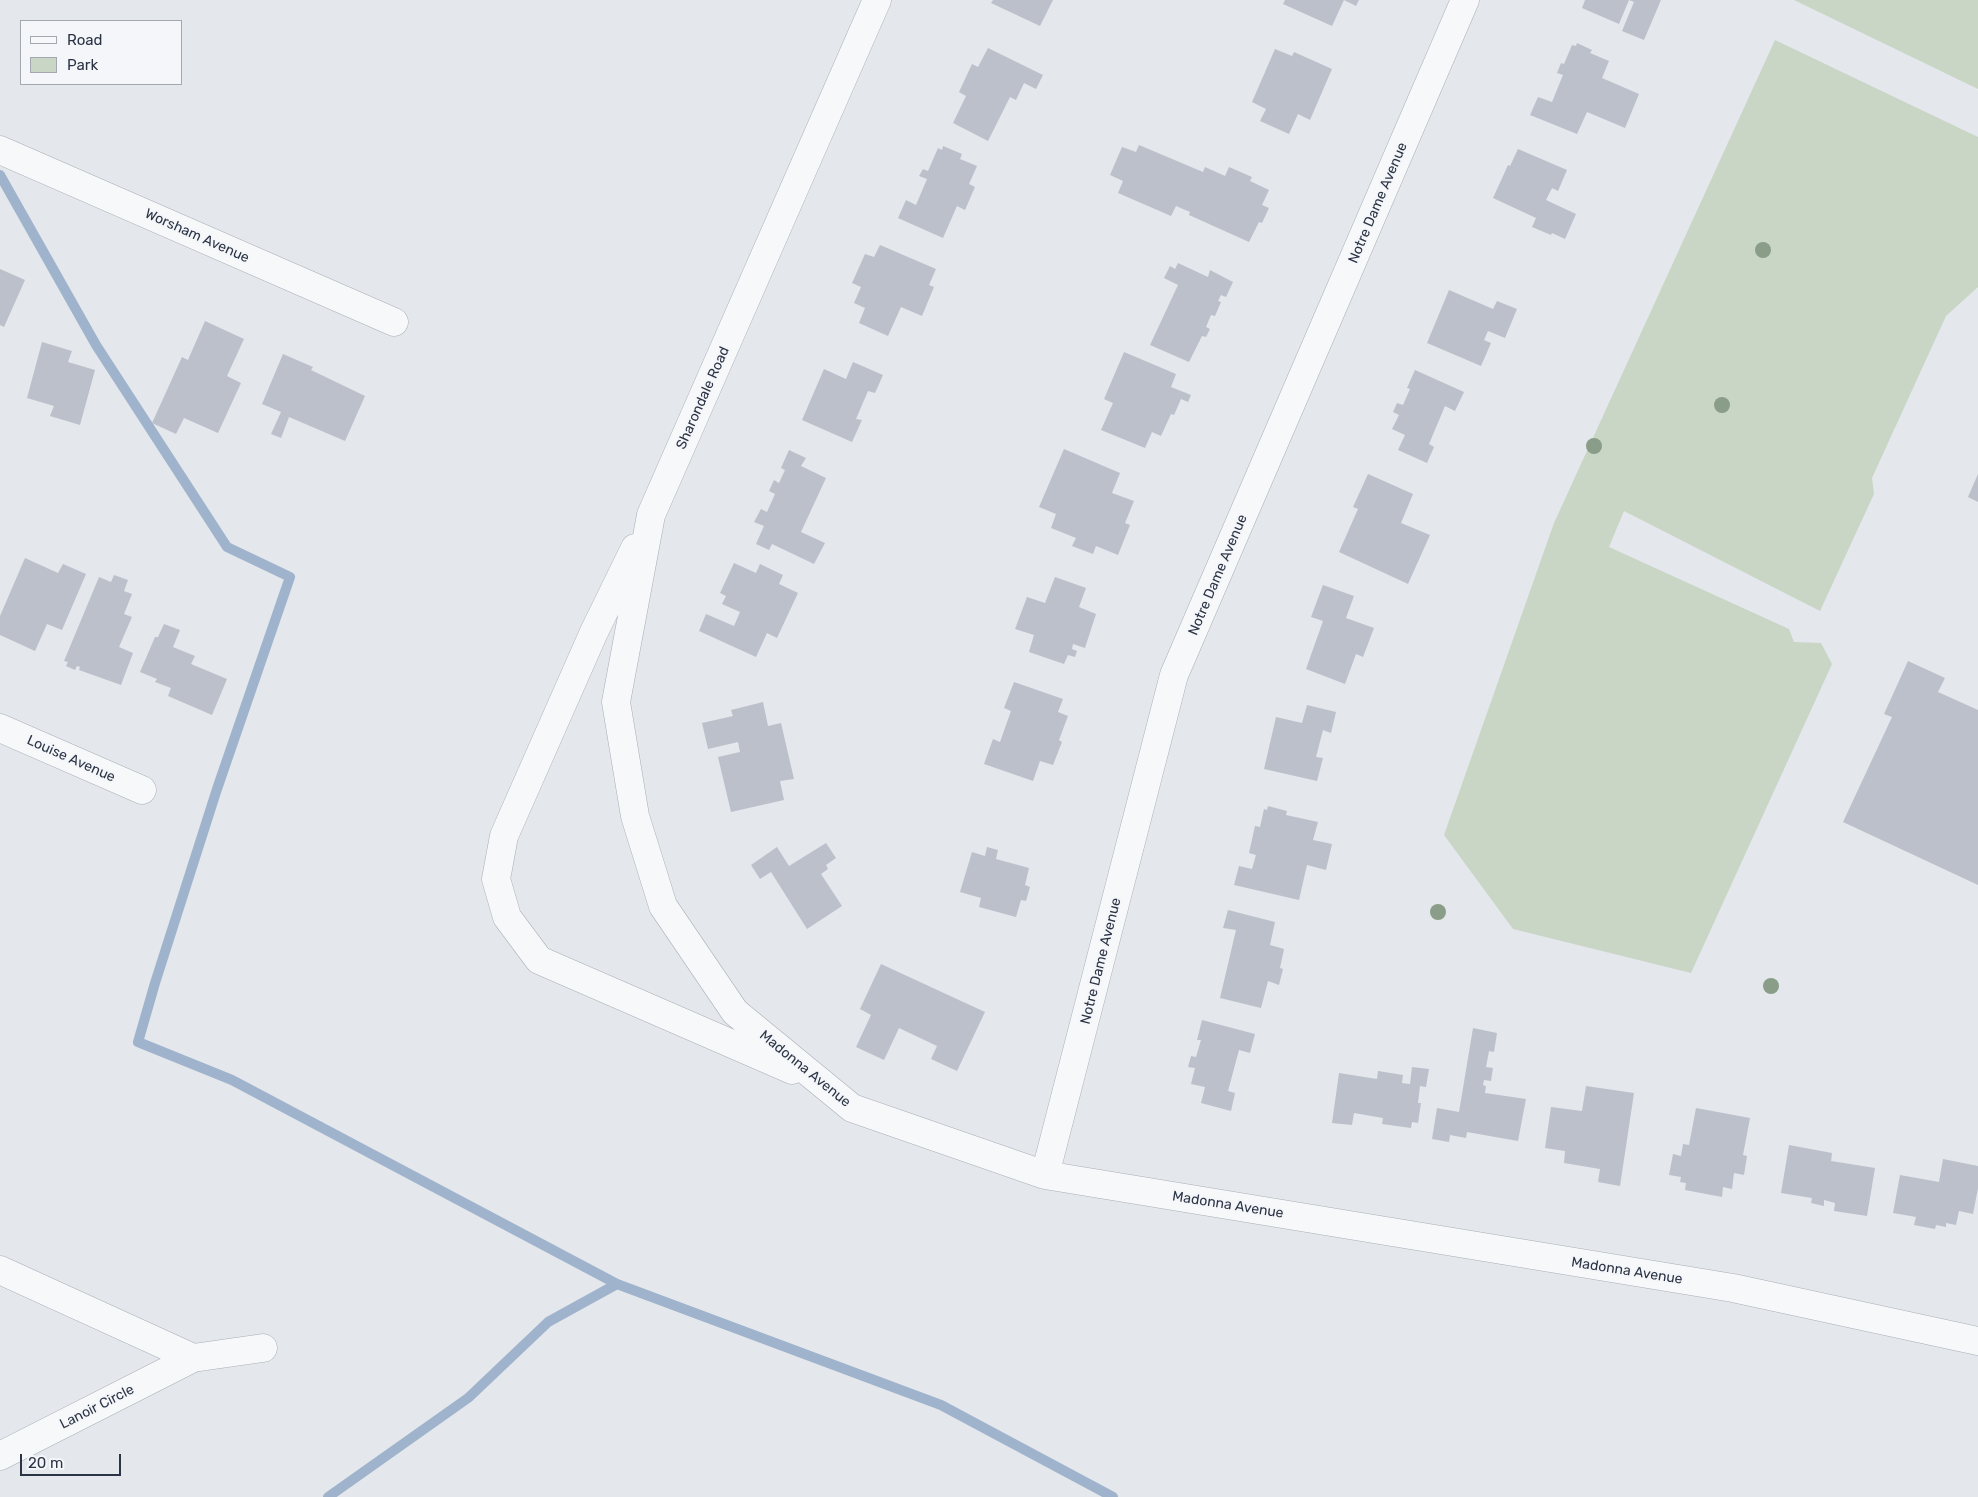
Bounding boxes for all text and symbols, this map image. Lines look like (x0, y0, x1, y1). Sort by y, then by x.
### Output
legend (20, 20, 182, 85)
text: Road (67, 31, 103, 49)
text: Park (67, 56, 98, 74)
street label: Notre Dame Avenue (1345, 140, 1411, 266)
street label: Worsham Avenue (142, 205, 252, 267)
street label: Sharondale Road (673, 344, 733, 452)
street label: Notre Dame Avenue (1185, 512, 1251, 638)
street label: Louise Avenue (24, 732, 118, 786)
street label: Notre Dame Avenue (1077, 896, 1125, 1026)
street label: Madonna Avenue (756, 1027, 854, 1111)
street label: Madonna Avenue (1171, 1188, 1285, 1222)
street label: Madonna Avenue (1570, 1254, 1684, 1288)
street label: Lanoir Circle (57, 1381, 137, 1433)
scale bar (22, 1444, 124, 1476)
text: 20 m (28, 1454, 63, 1472)

